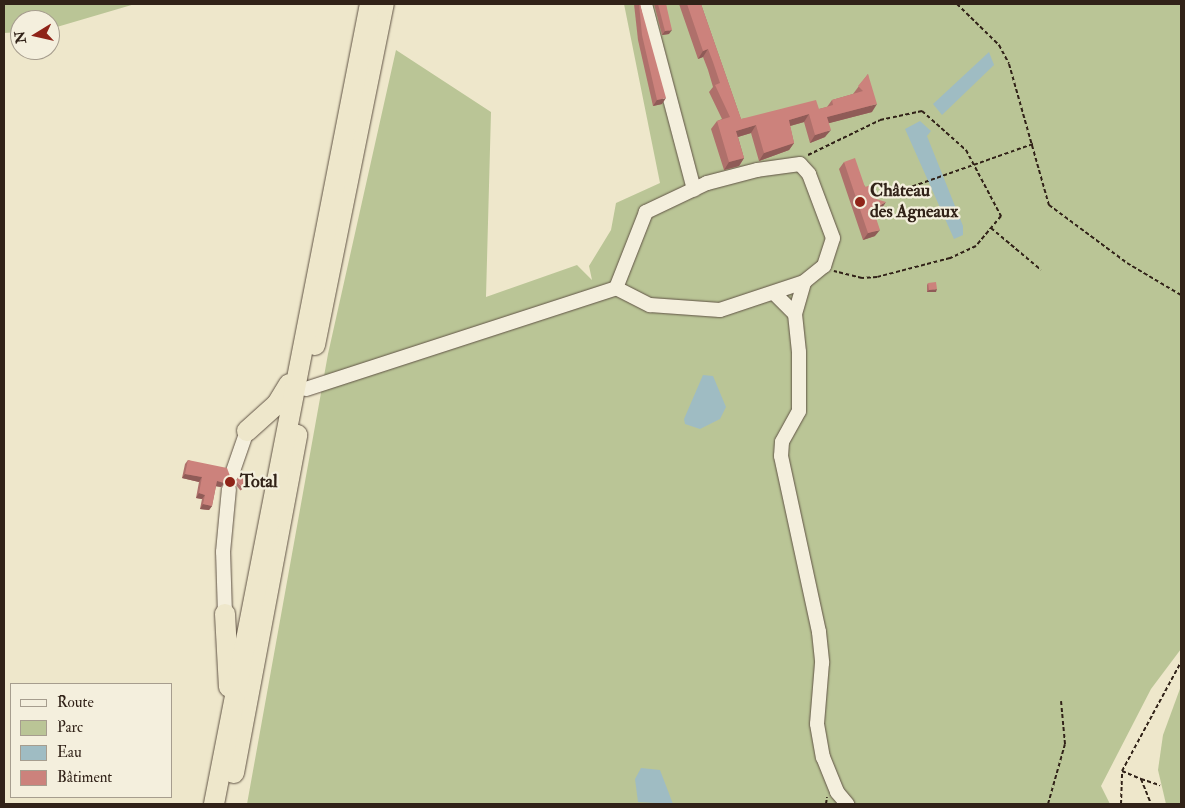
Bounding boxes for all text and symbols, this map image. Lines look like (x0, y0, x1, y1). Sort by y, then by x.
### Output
north arrow (10, 10, 60, 60)
text: N (11, 30, 30, 45)
place label: Château des Agneaux (870, 181, 958, 223)
marker: Château des Agneaux (854, 196, 866, 208)
place label: Total (240, 471, 278, 493)
marker: Total (224, 476, 236, 488)
legend (10, 683, 172, 798)
text: Route (57, 693, 94, 712)
text: Parc (57, 718, 83, 737)
text: Eau (57, 743, 82, 762)
text: Bâtiment (57, 768, 112, 787)

